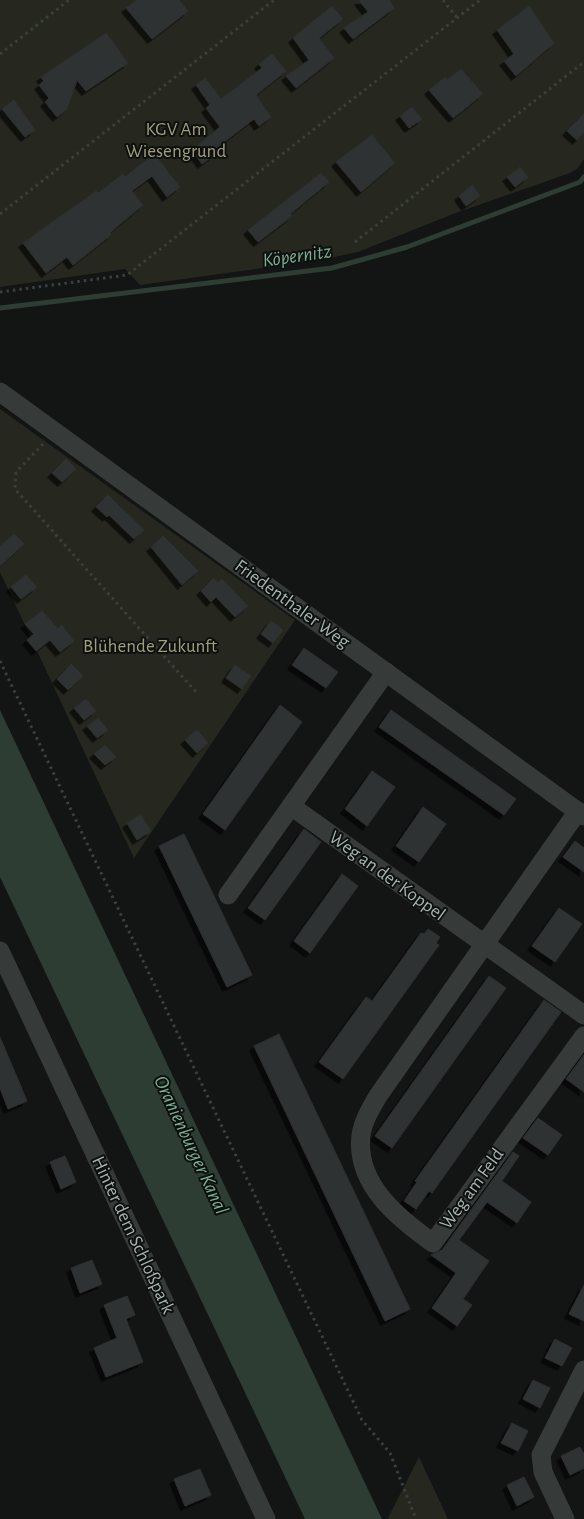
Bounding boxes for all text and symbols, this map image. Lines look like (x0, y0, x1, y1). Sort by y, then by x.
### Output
park label: KGV Am Wiesengrund (126, 120, 226, 161)
water label: Köpernitz (261, 241, 333, 271)
street label: Friedenthaler Weg (231, 556, 354, 652)
park label: Blühende Zukunft (83, 637, 217, 656)
street label: Weg an der Koppel (325, 828, 449, 924)
water label: Oranienburger Kanal (150, 1073, 232, 1217)
street label: Weg am Feld (436, 1145, 508, 1233)
street label: Hinter dem Schloßpark (88, 1153, 178, 1317)

